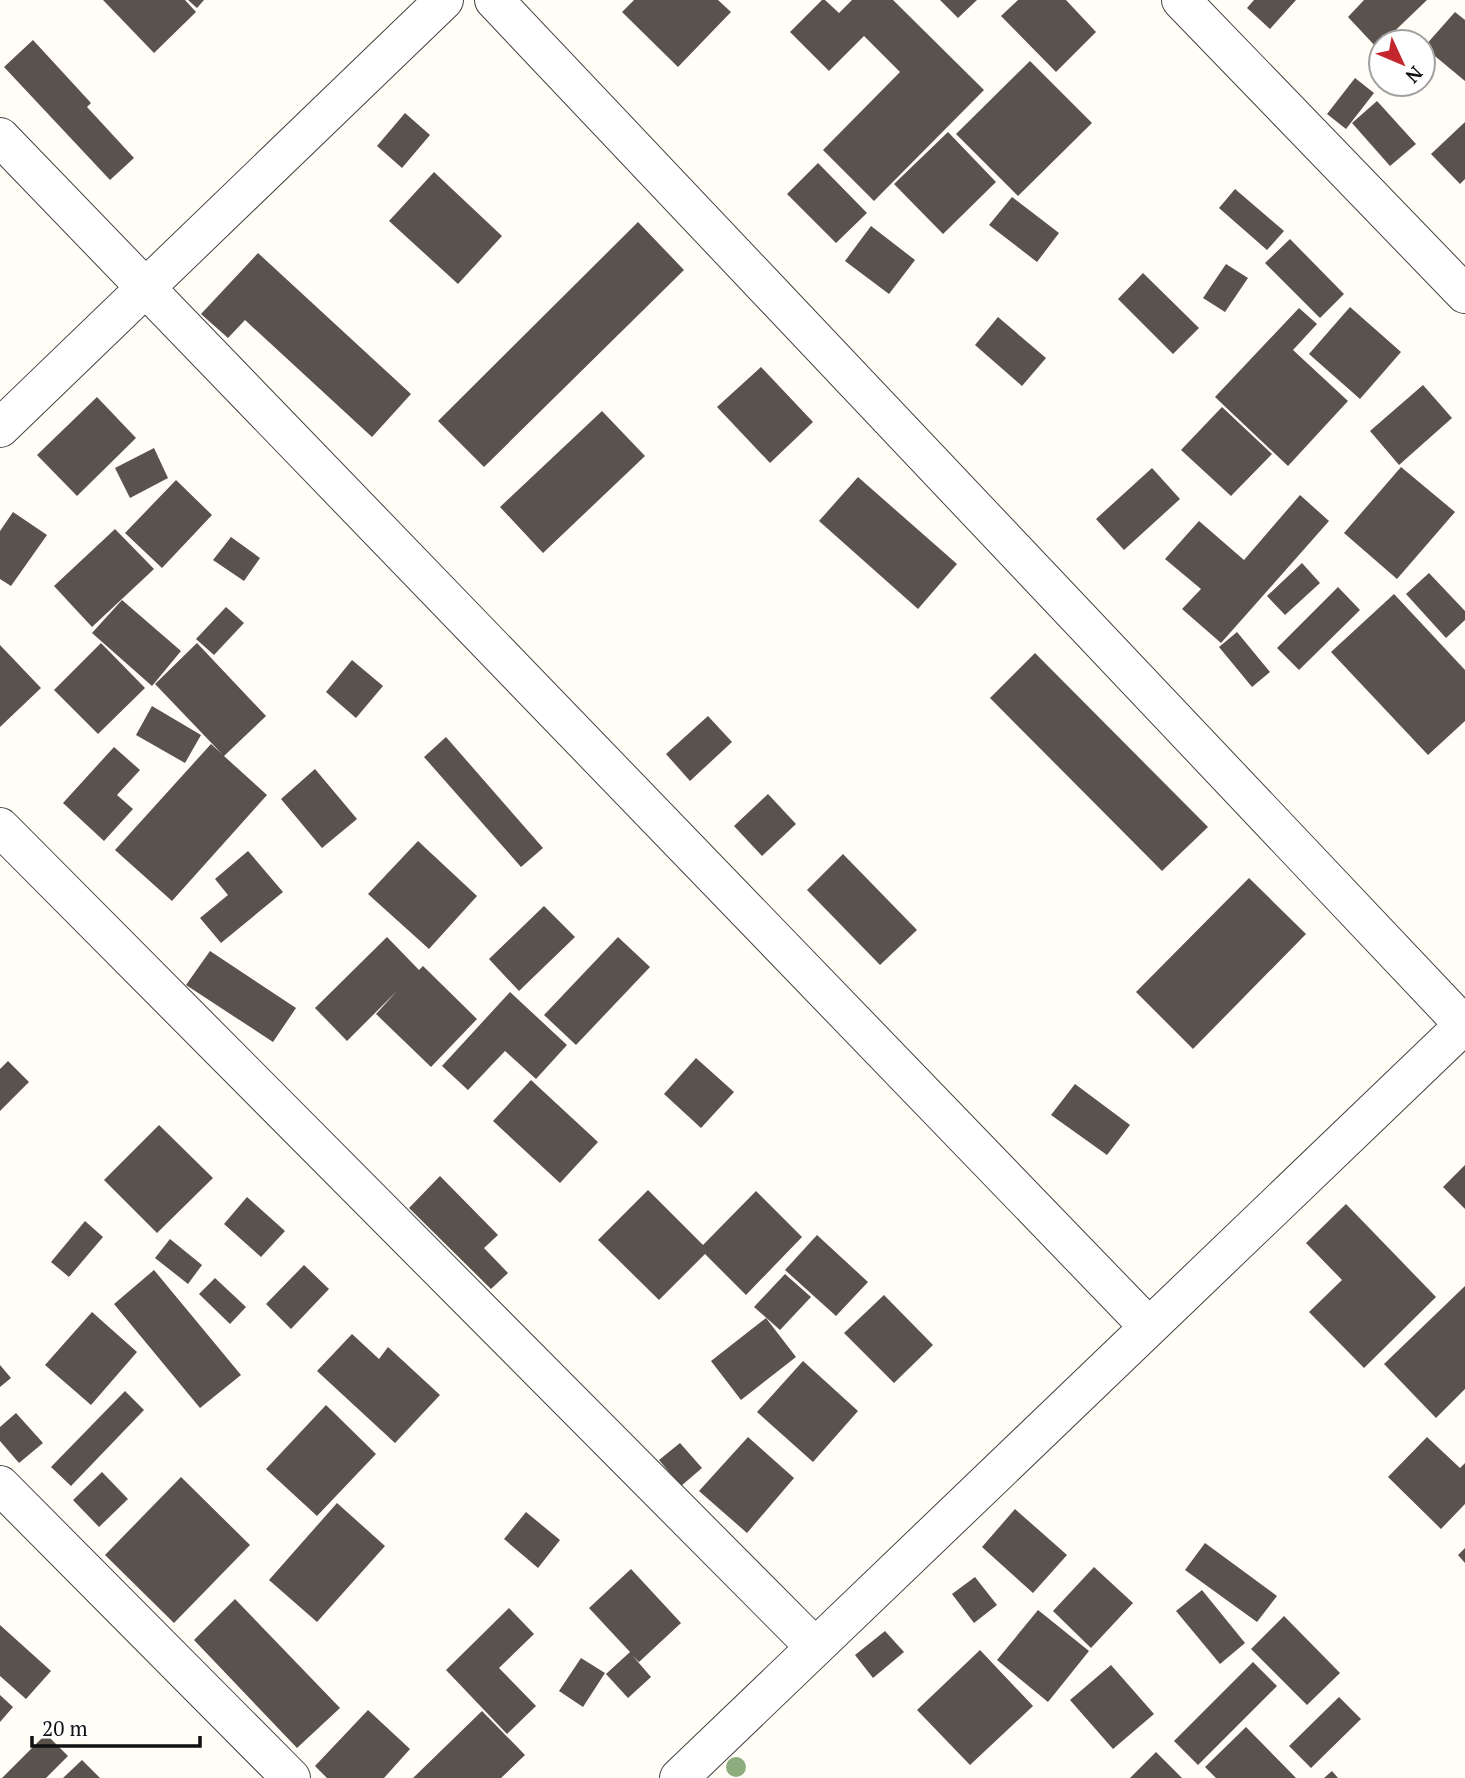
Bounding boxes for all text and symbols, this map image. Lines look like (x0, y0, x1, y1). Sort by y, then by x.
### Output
north arrow (1367, 28, 1437, 98)
text: N (1400, 61, 1429, 89)
scale bar (32, 1704, 200, 1748)
text: 20 m (42, 1714, 88, 1742)

